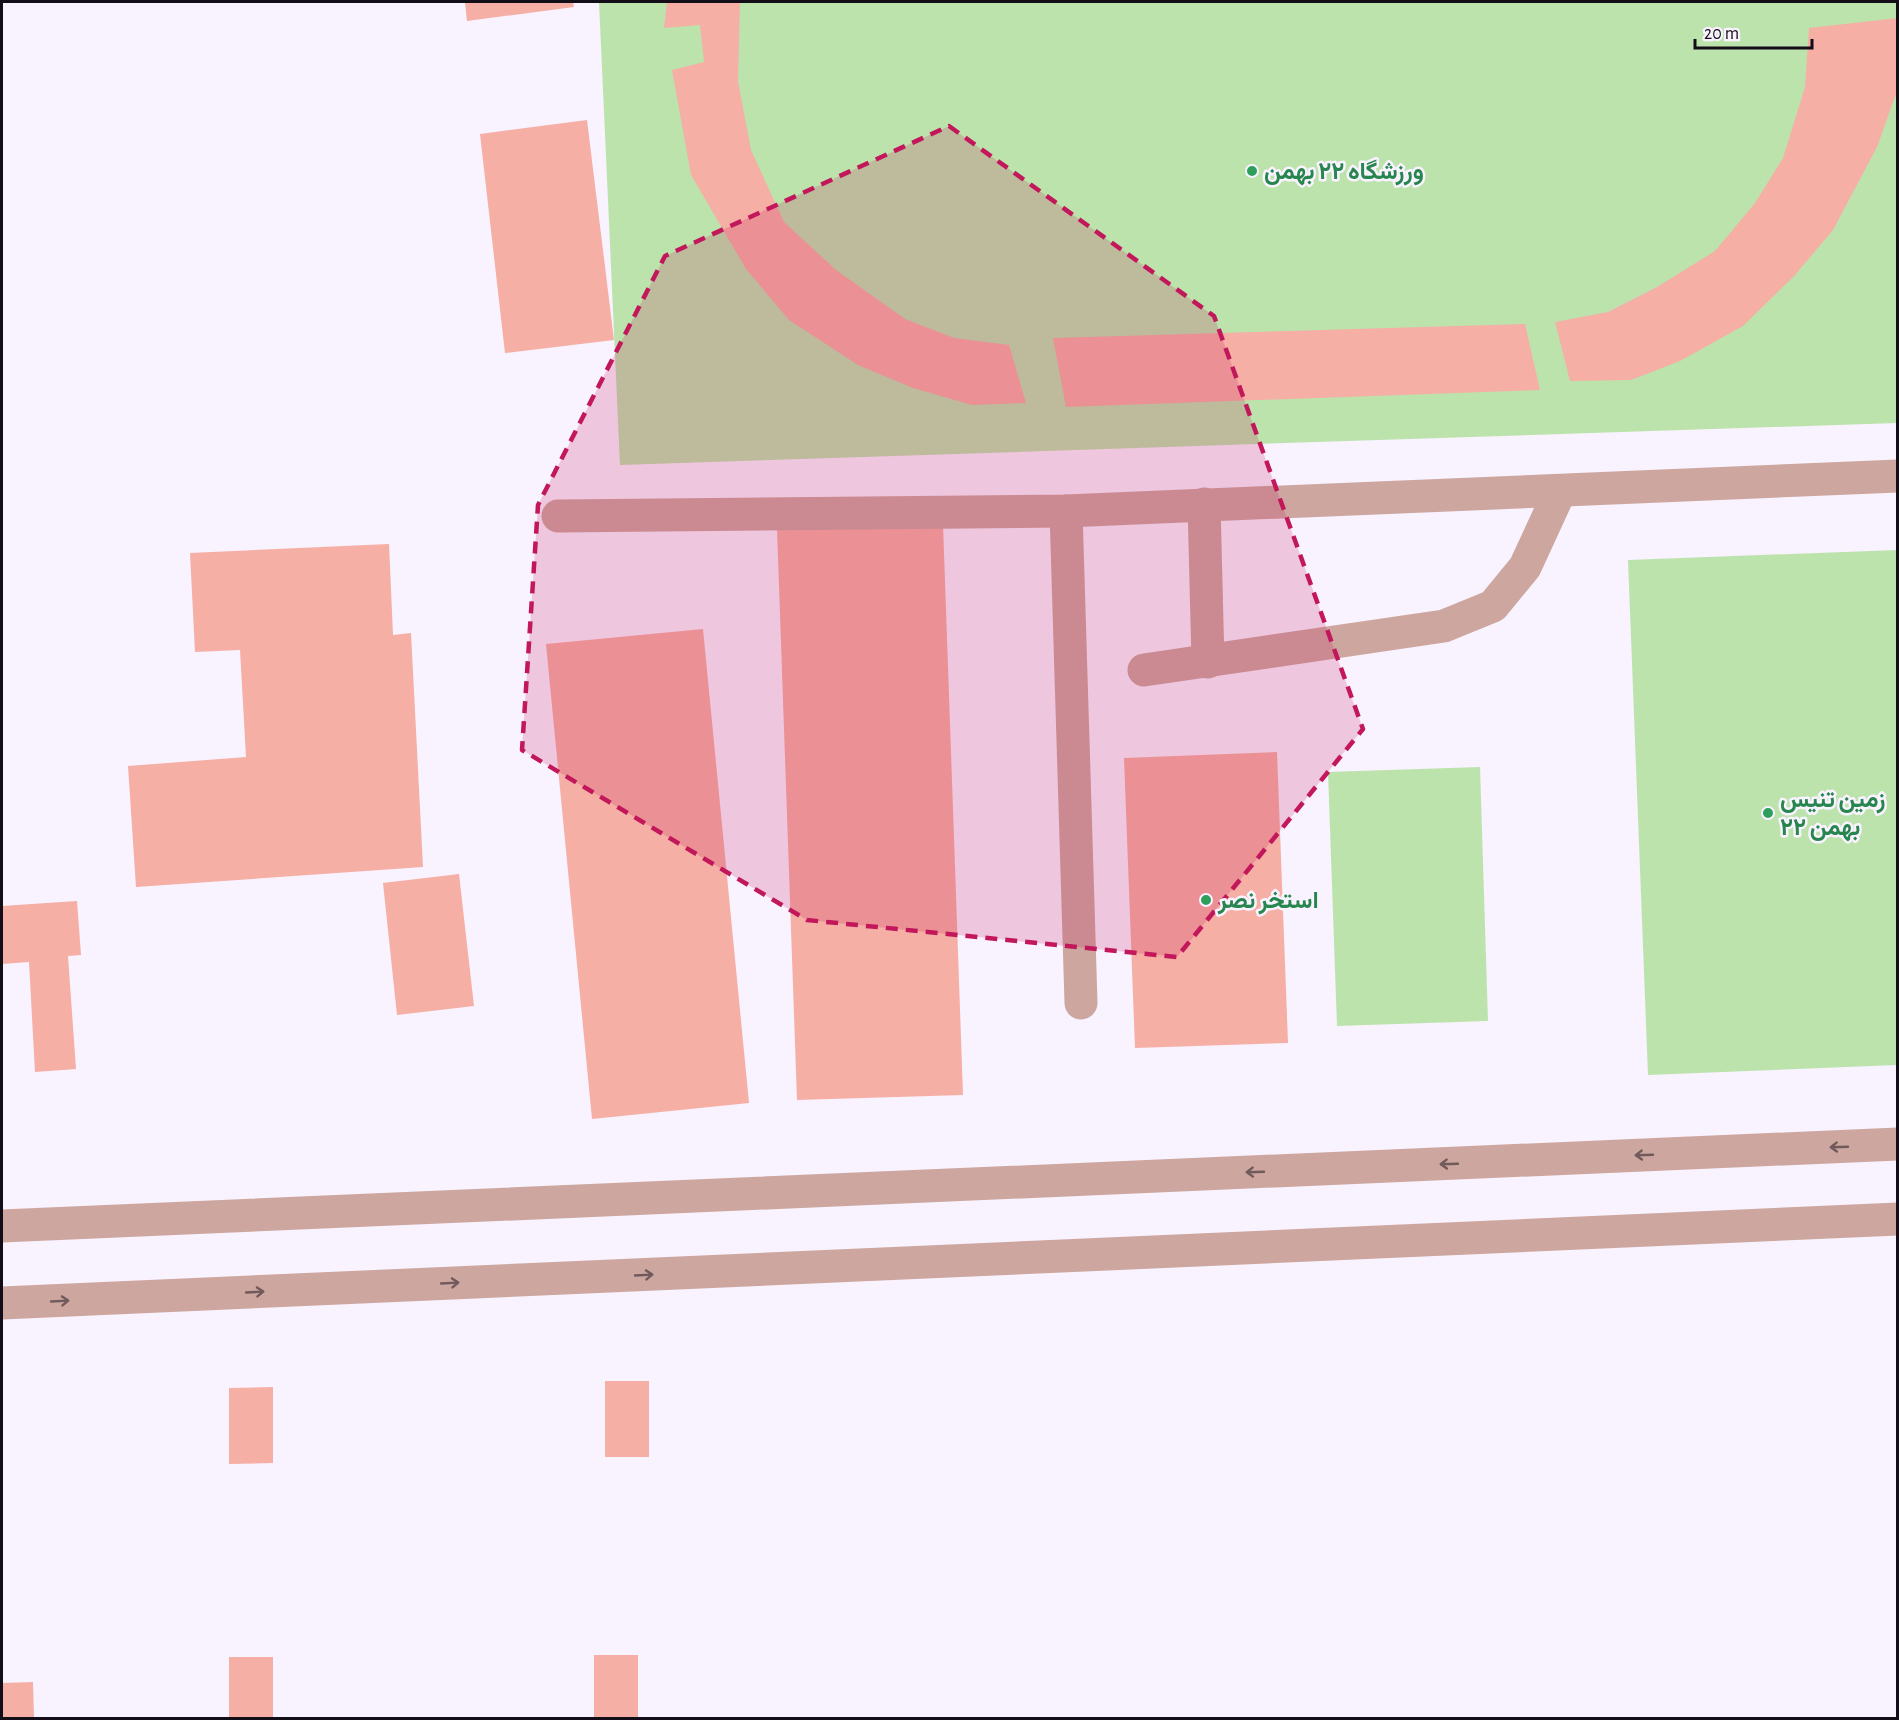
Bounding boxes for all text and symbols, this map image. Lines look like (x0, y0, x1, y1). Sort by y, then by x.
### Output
scale bar (1695, 12, 1812, 50)
text: 20 m (1704, 25, 1739, 43)
place label: ورزشگاه ۲۲ بهمن (1264, 159, 1424, 186)
marker: ورزشگاه ۲۲ بهمن (1245, 164, 1259, 178)
place label: زمین تنیس ۲۲ بهمن (1780, 788, 1885, 842)
marker: زمین تنیس ۲۲ بهمن (1761, 806, 1775, 820)
place label: استخر نصر (1217, 889, 1319, 915)
marker: استخر نصر (1199, 893, 1213, 907)
one-way arrow (1830, 1141, 1850, 1152)
one-way arrow (1635, 1150, 1655, 1161)
one-way arrow (1440, 1158, 1460, 1169)
one-way arrow (1245, 1166, 1265, 1178)
one-way arrow (634, 1269, 654, 1280)
one-way arrow (439, 1278, 459, 1289)
one-way arrow (244, 1286, 264, 1297)
one-way arrow (49, 1295, 69, 1306)

